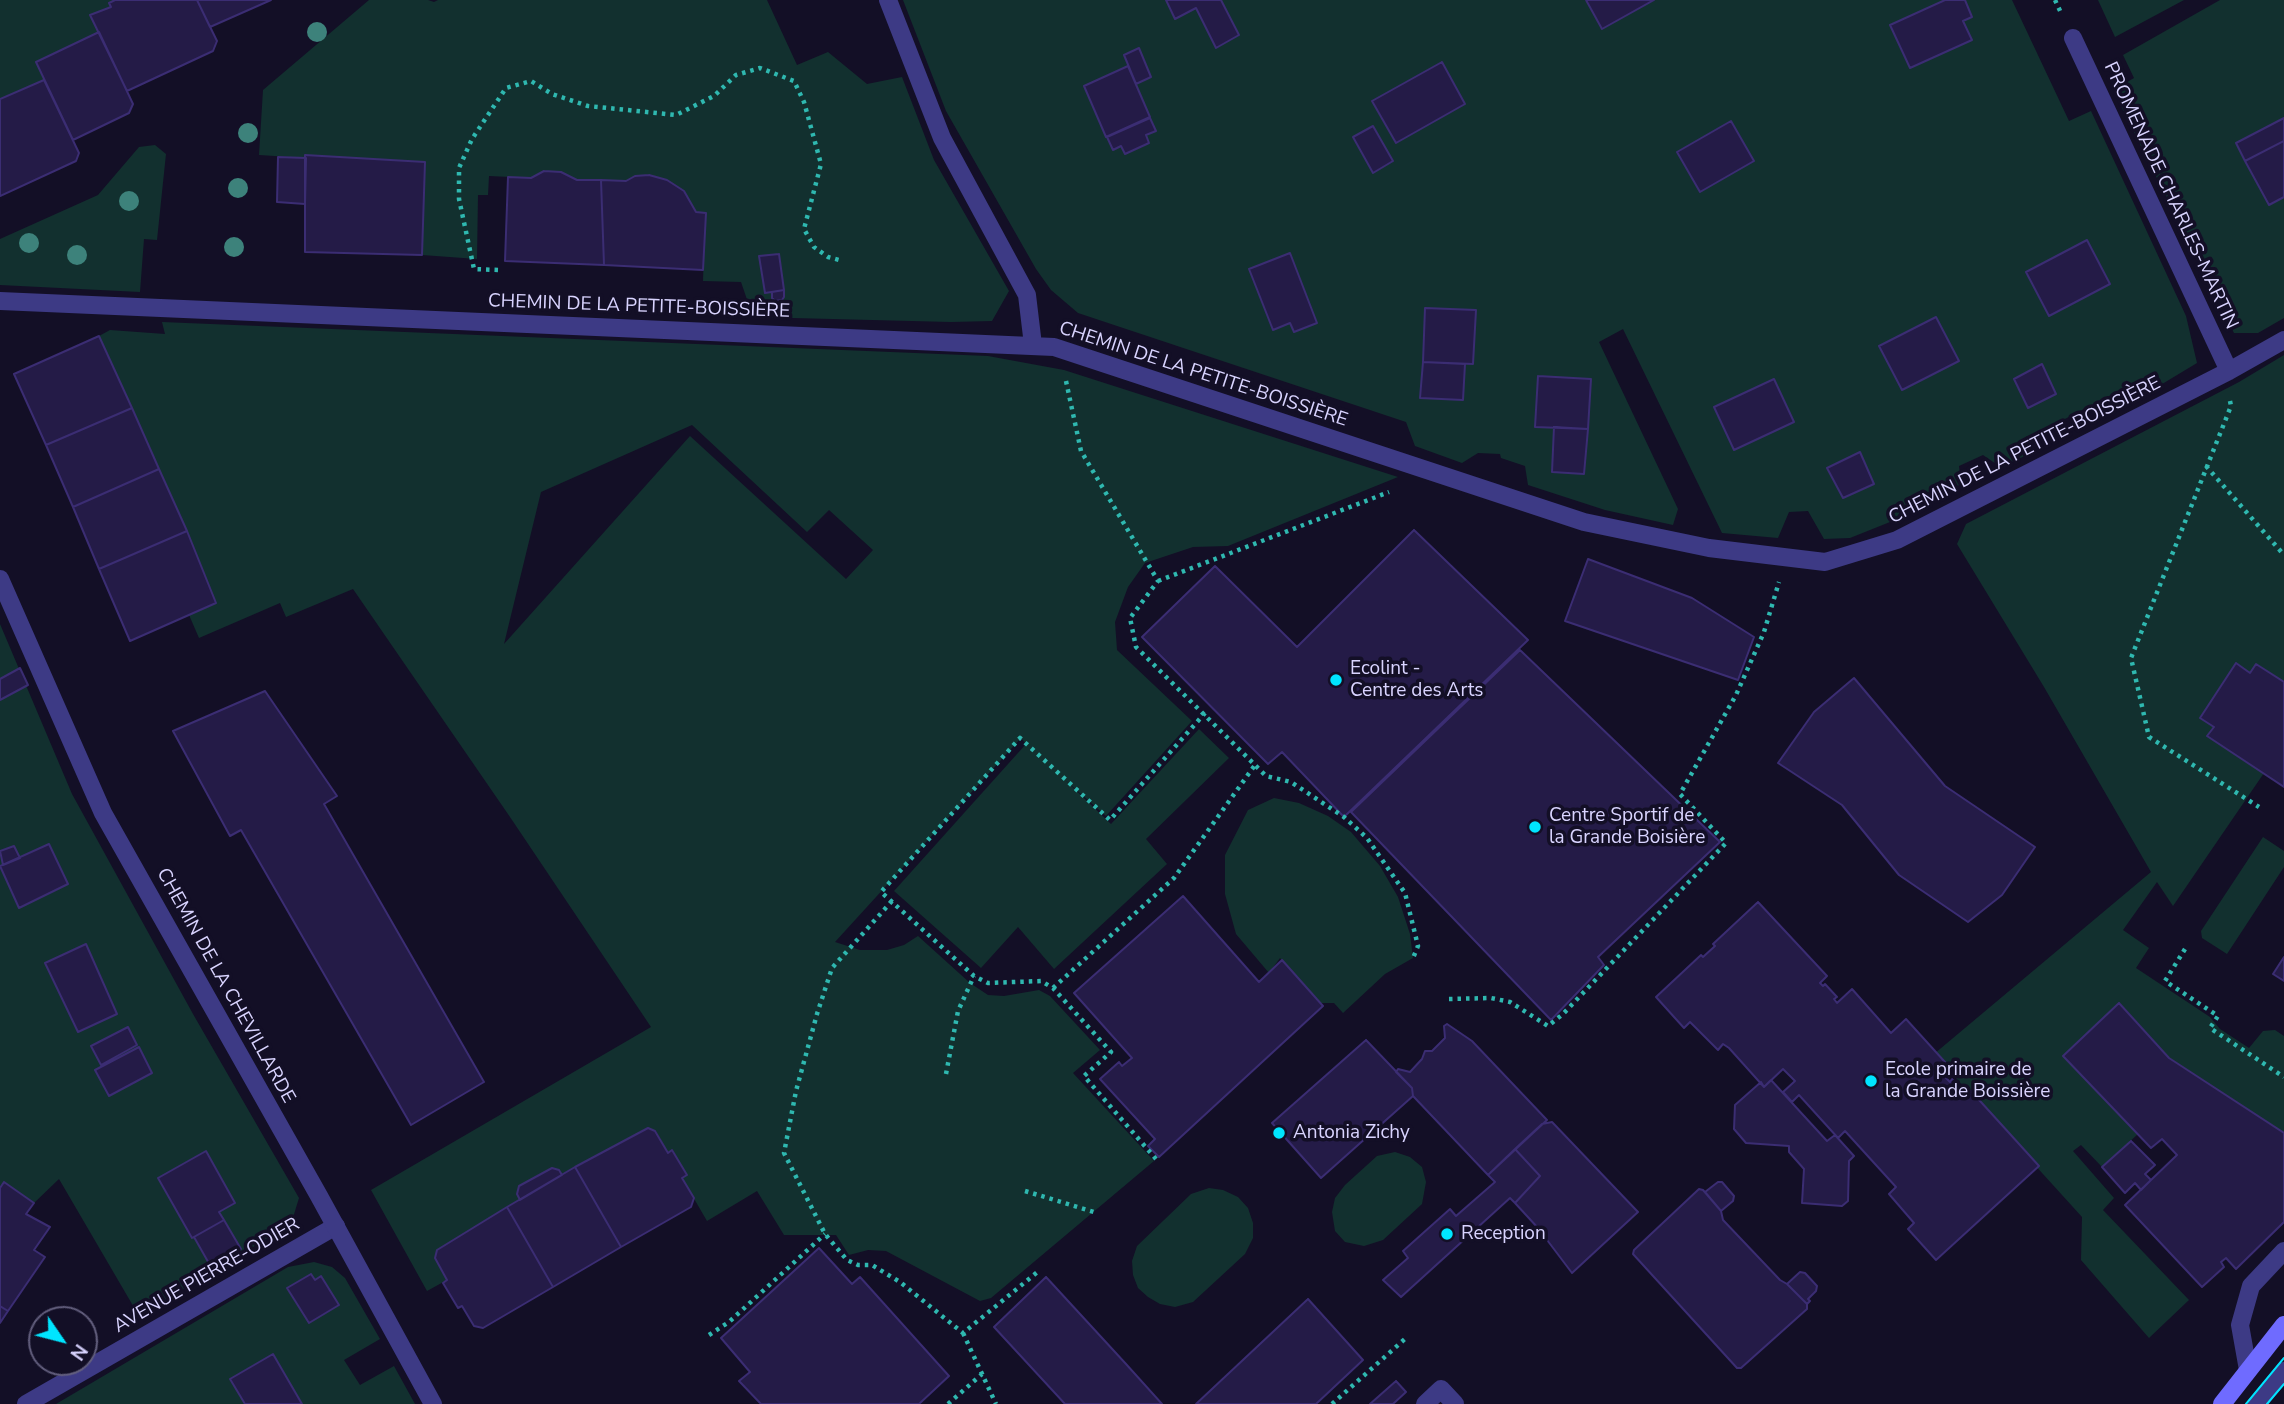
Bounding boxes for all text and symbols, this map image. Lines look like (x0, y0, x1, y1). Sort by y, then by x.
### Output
street label: PROMENADE CHARLES-MARTIN (2098, 59, 2242, 333)
street label: CHEMIN DE LA PETITE-BOISSIÈRE (488, 290, 790, 324)
street label: CHEMIN DE LA PETITE-BOISSIÈRE (1056, 317, 1350, 433)
street label: CHEMIN DE LA PETITE-BOISSIÈRE (1885, 372, 2165, 530)
place label: Ecolint - Centre des Arts (1350, 658, 1483, 702)
marker: Ecolint - Centre des Arts (1328, 672, 1344, 688)
place label: Centre Sportif de la Grande Boisière (1549, 805, 1705, 849)
marker: Centre Sportif de la Grande Boisière (1527, 819, 1543, 835)
street label: CHEMIN DE LA CHEVILLARDE (151, 864, 299, 1108)
place label: Ecole primaire de la Grande Boissière (1885, 1059, 2050, 1103)
marker: Ecole primaire de la Grande Boissière (1863, 1073, 1879, 1089)
place label: Antonia Zichy (1293, 1122, 1410, 1144)
marker: Antonia Zichy (1271, 1125, 1287, 1141)
street label: AVENUE PIERRE-ODIER (110, 1213, 304, 1339)
place label: Reception (1461, 1223, 1546, 1245)
marker: Reception (1439, 1226, 1455, 1242)
north arrow (28, 1306, 98, 1376)
text: N (64, 1339, 93, 1365)

